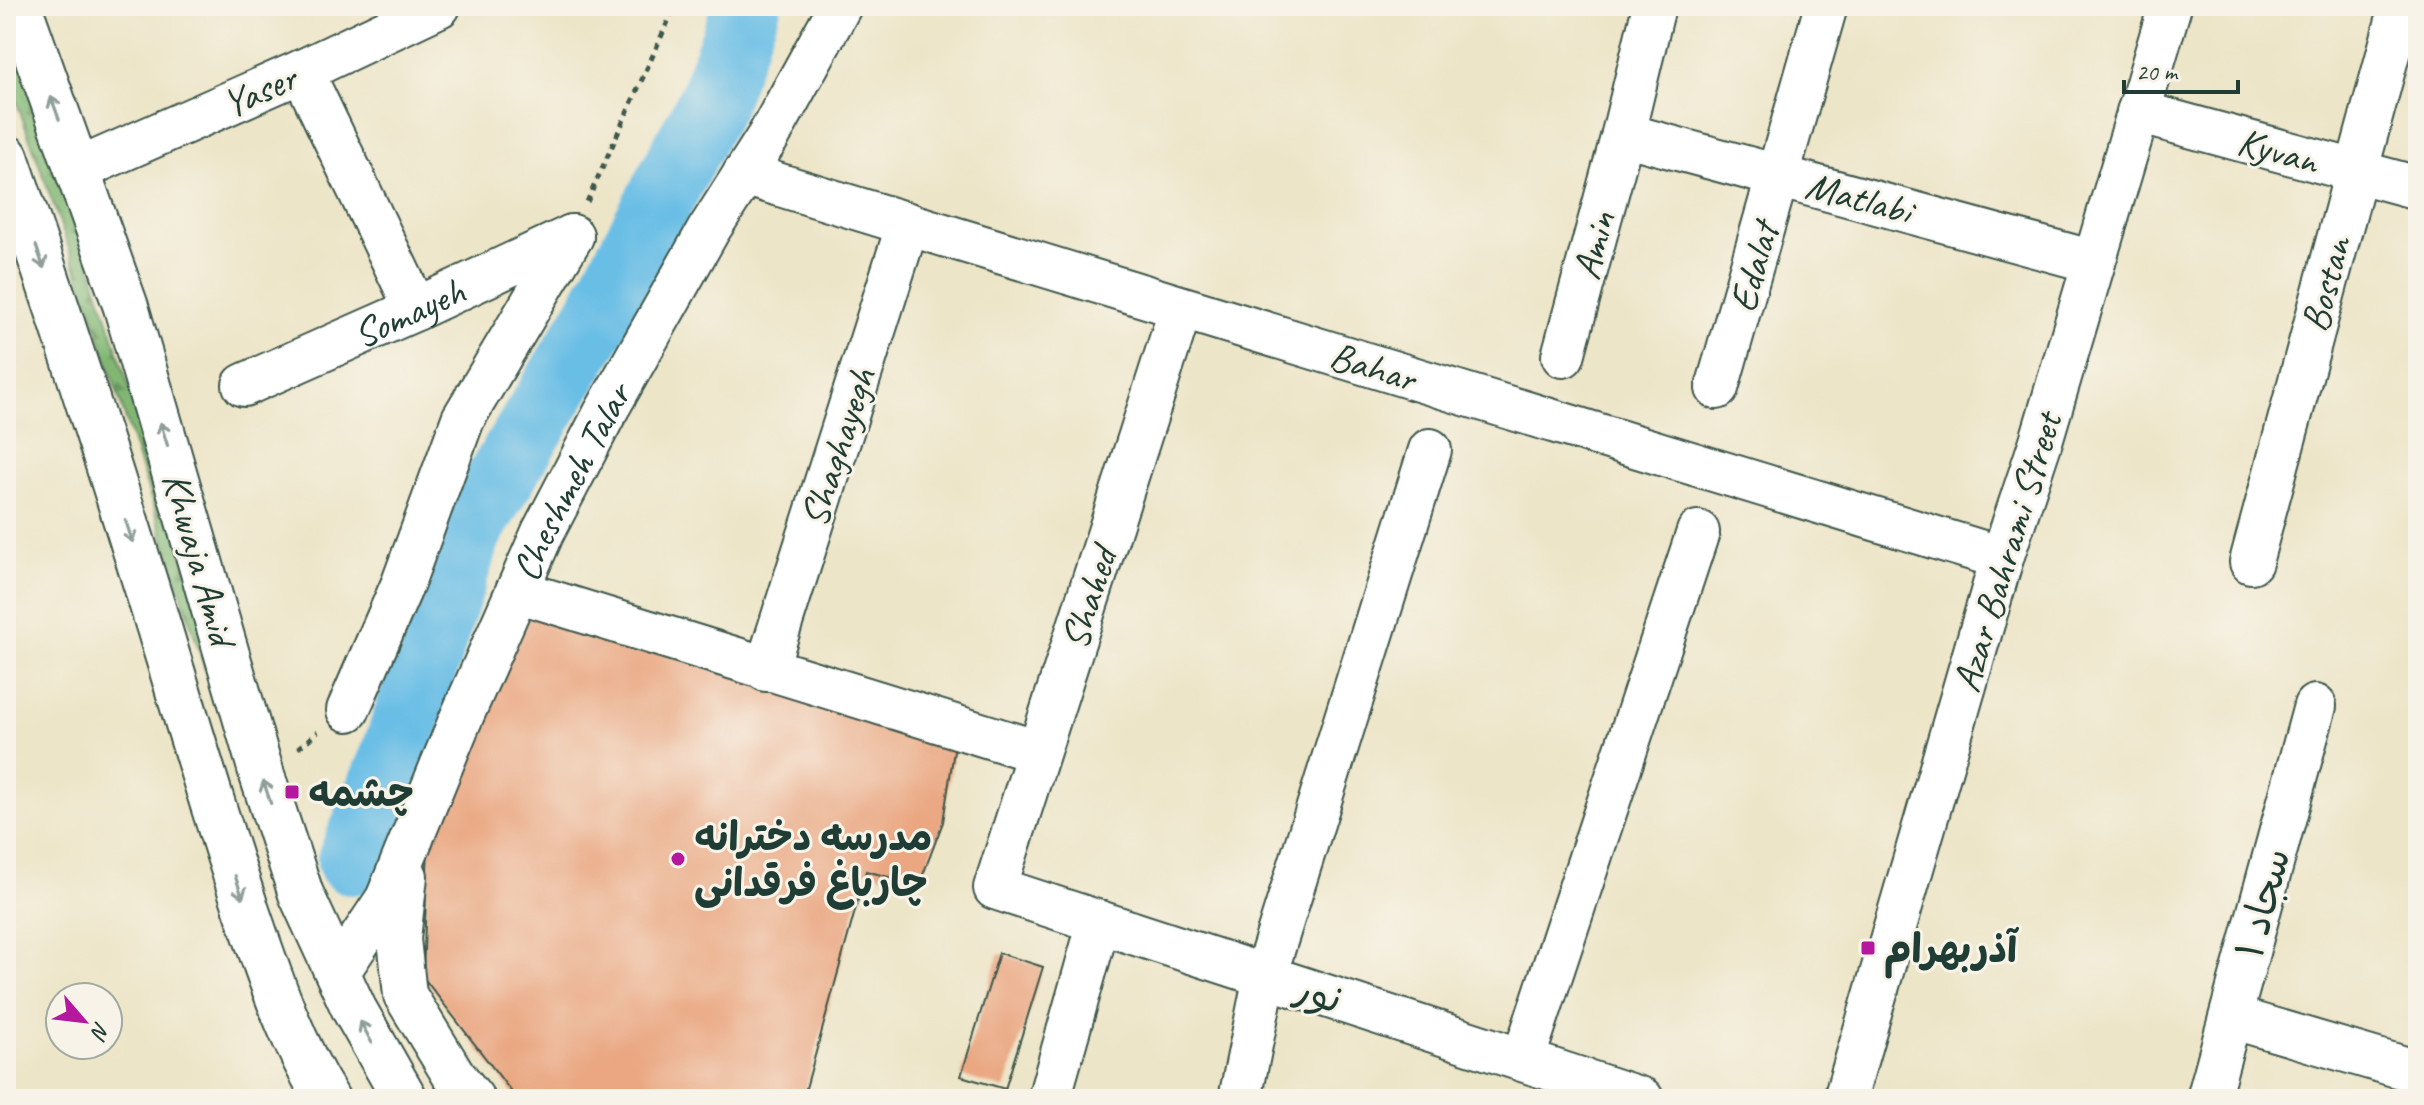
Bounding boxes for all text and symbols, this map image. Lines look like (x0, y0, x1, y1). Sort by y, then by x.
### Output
scale bar (2124, 44, 2238, 94)
street label: Yaser (215, 52, 307, 129)
text: 20 m (2136, 57, 2179, 87)
one-way arrow (47, 96, 61, 121)
street label: Kyvan (2232, 116, 2325, 186)
street label: Matlabi (1800, 160, 1921, 237)
street label: Amin (1561, 205, 1627, 285)
street label: Edalat (1717, 211, 1792, 318)
street label: Bostan (2289, 230, 2363, 337)
one-way arrow (34, 245, 49, 270)
street label: Somayeh (346, 266, 473, 360)
street label: Bahar (1324, 330, 1424, 404)
street label: Shaghayegh (789, 361, 887, 533)
street label: Cheshmeh Talar (501, 372, 644, 589)
street label: Azar Bahrami Street (1941, 403, 2074, 698)
one-way arrow (156, 422, 171, 448)
street label: Khwaja Amid (151, 467, 249, 656)
one-way arrow (123, 519, 138, 544)
street label: Shahed (1049, 537, 1130, 655)
place label: چشمه (308, 768, 414, 818)
one-way arrow (259, 779, 274, 804)
marker: چشمه (283, 783, 301, 801)
place label: مدرسه دخترانه چارباغ فرقدانی (694, 812, 932, 910)
street label: سجاد ۱ (2224, 843, 2302, 964)
marker: مدرسه دخترانه چارباغ فرقدانی (669, 850, 687, 868)
one-way arrow (232, 873, 247, 899)
place label: آذربهرام (1884, 924, 2020, 979)
marker: آذربهرام (1859, 939, 1877, 957)
street label: نور (1288, 963, 1348, 1025)
north arrow (44, 981, 124, 1061)
text: N (84, 1017, 116, 1045)
one-way arrow (358, 1020, 374, 1044)

